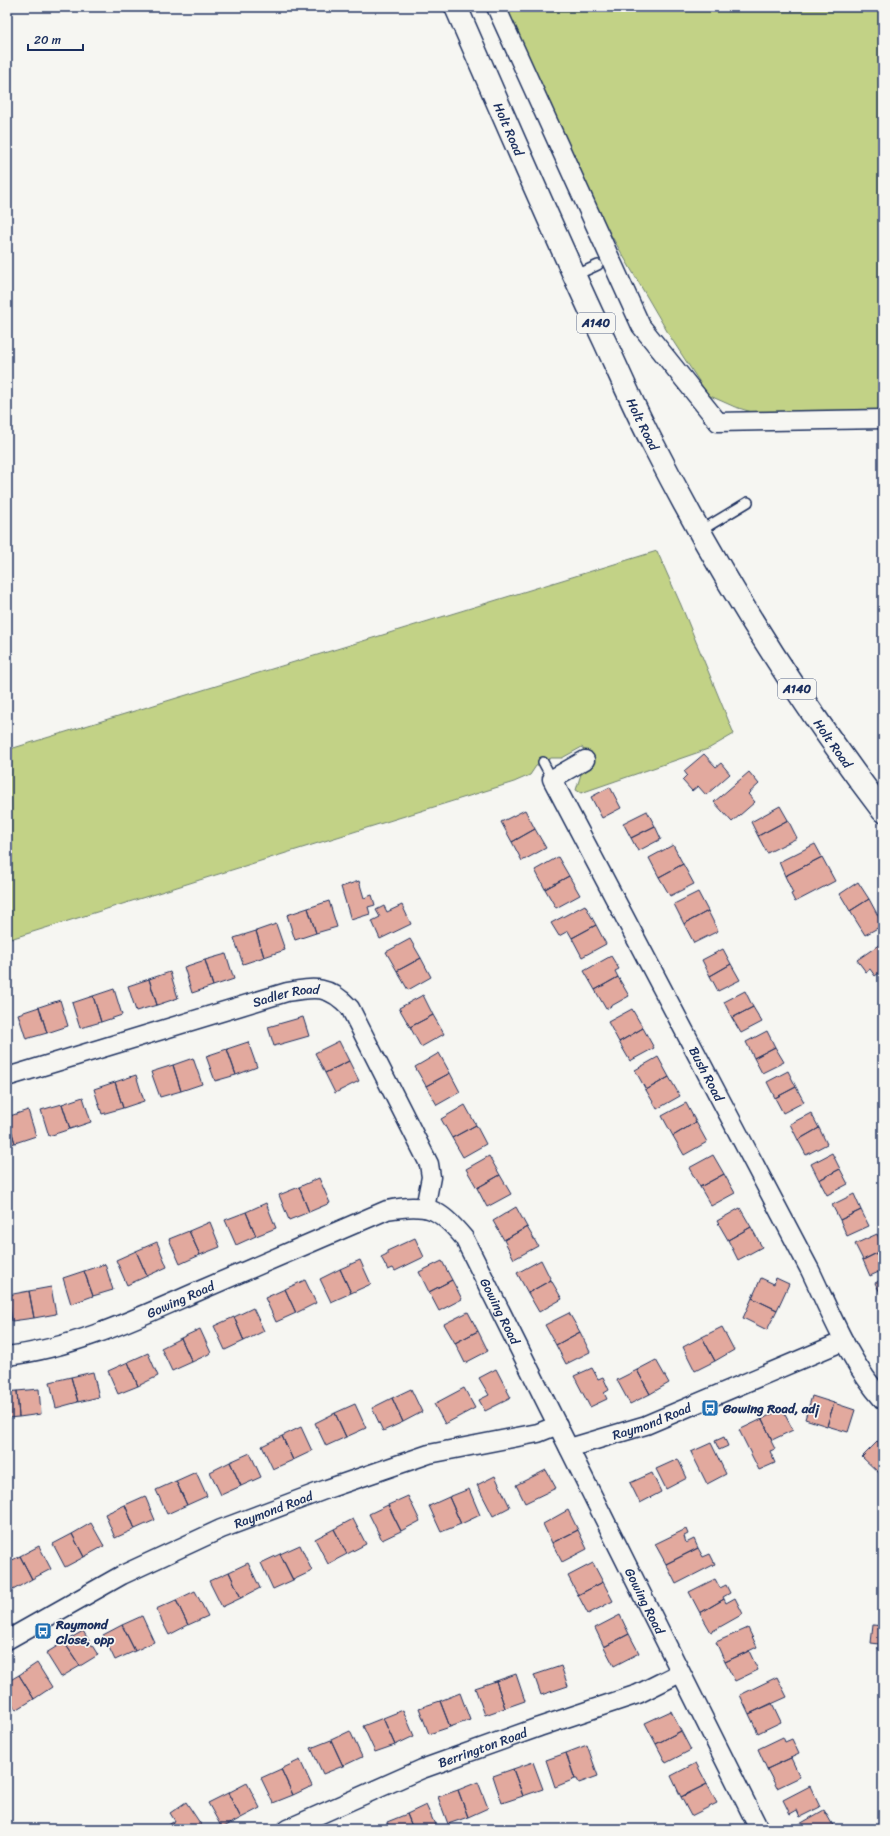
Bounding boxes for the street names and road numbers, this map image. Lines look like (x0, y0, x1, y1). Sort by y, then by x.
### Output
street label: Holt Road (487, 98, 531, 160)
road number: A140 (577, 313, 615, 333)
street label: Holt Road (620, 394, 666, 455)
road number: A140 (778, 679, 816, 699)
street label: Holt Road (808, 714, 860, 774)
street label: Sadler Road (249, 977, 321, 1013)
street label: Bush Road (683, 1042, 731, 1106)
street label: Gowing Road (143, 1274, 219, 1324)
street label: Gowing Road (474, 1274, 527, 1349)
street label: Raymond Road (609, 1395, 696, 1446)
street label: Raymond Road (230, 1484, 317, 1535)
street label: Gowing Road (619, 1563, 672, 1639)
street label: Berrington Road (435, 1720, 531, 1774)

